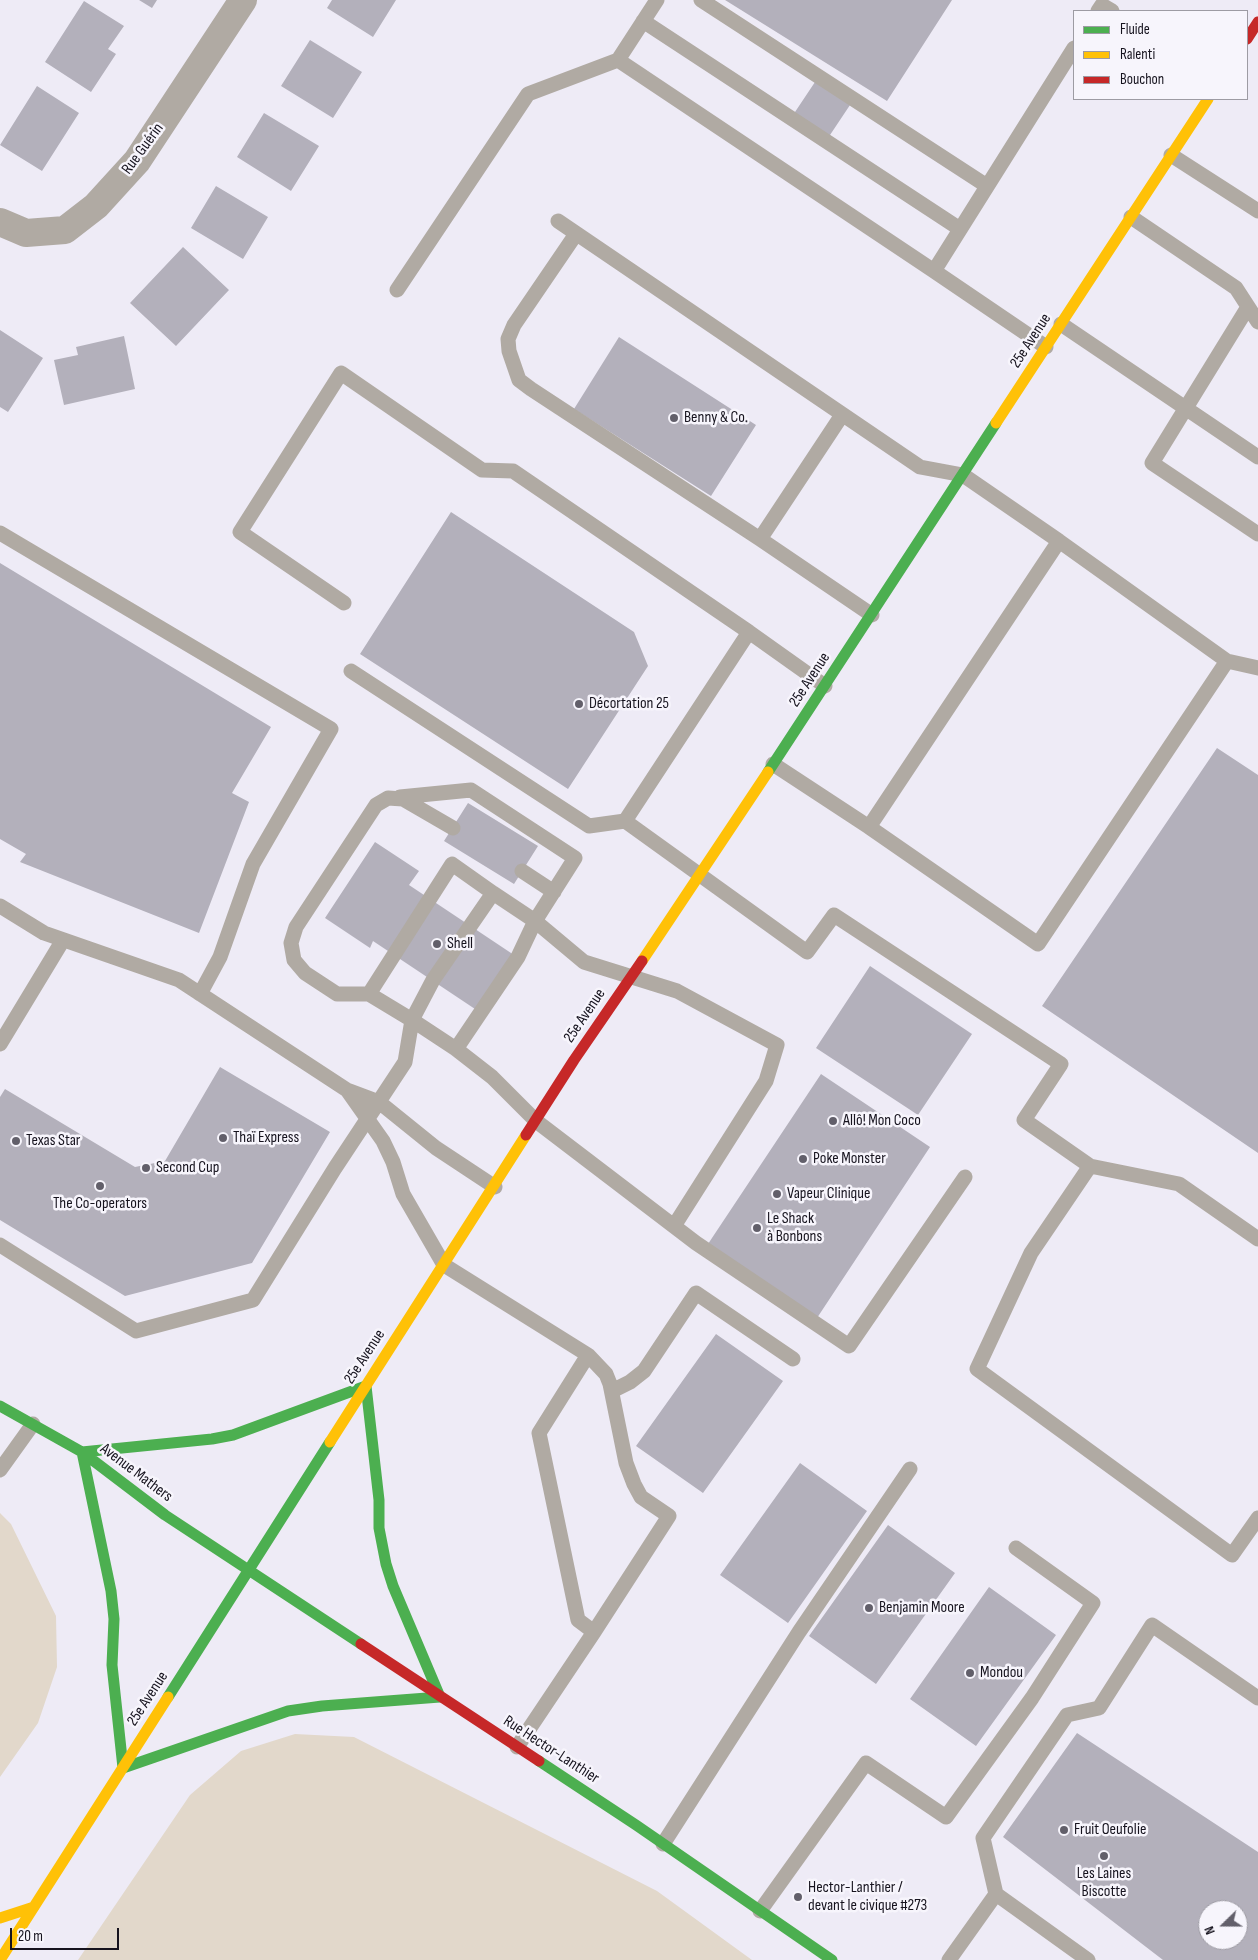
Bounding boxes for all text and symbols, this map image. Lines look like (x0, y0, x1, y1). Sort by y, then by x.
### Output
legend (1073, 10, 1248, 100)
text: Fluide (1120, 20, 1150, 39)
text: Ralenti (1120, 45, 1155, 64)
text: Bouchon (1120, 70, 1164, 89)
street label: Rue Guérin (118, 120, 168, 178)
street label: 25e Avenue (1006, 310, 1056, 372)
place label: Benny & Co. (684, 408, 748, 428)
marker: Benny & Co. (668, 412, 680, 424)
street label: 25e Avenue (785, 649, 835, 711)
place label: Décortation 25 (589, 694, 669, 714)
marker: Décortation 25 (573, 698, 585, 710)
place label: Shell (447, 934, 473, 954)
marker: Shell (431, 938, 443, 950)
street label: 25e Avenue (560, 985, 610, 1047)
place label: Allô! Mon Coco (843, 1111, 921, 1131)
marker: Allô! Mon Coco (827, 1115, 839, 1127)
place label: Thaï Express (233, 1128, 299, 1148)
place label: Texas Star (26, 1131, 80, 1151)
marker: Thaï Express (217, 1132, 229, 1144)
marker: Texas Star (10, 1135, 22, 1147)
place label: Poke Monster (813, 1149, 886, 1169)
marker: Poke Monster (797, 1153, 809, 1165)
place label: Second Cup (156, 1158, 219, 1178)
marker: Second Cup (140, 1162, 152, 1174)
marker: The Co-operators (94, 1180, 106, 1192)
place label: Vapeur Clinique (787, 1184, 870, 1204)
marker: Vapeur Clinique (771, 1188, 783, 1200)
place label: The Co-operators (53, 1194, 147, 1214)
place label: Le Shack à Bonbons (767, 1209, 822, 1247)
marker: Le Shack à Bonbons (751, 1222, 763, 1234)
street label: 25e Avenue (340, 1326, 390, 1388)
street label: Avenue Mathers (96, 1440, 176, 1506)
place label: Benjamin Moore (879, 1598, 965, 1618)
marker: Benjamin Moore (863, 1602, 875, 1614)
place label: Mondou (980, 1663, 1023, 1683)
marker: Mondou (964, 1667, 976, 1679)
street label: 25e Avenue (123, 1668, 173, 1730)
street label: Rue Hector-Lanthier (499, 1712, 603, 1788)
place label: Fruit Oeufolie (1074, 1820, 1146, 1840)
marker: Fruit Oeufolie (1058, 1824, 1070, 1836)
marker: Les Laines Biscotte (1098, 1850, 1110, 1862)
place label: Les Laines Biscotte (1077, 1864, 1131, 1902)
place label: Hector-Lanthier / devant le civique #273 (808, 1878, 927, 1916)
marker: Hector-Lanthier / devant le civique #273 (792, 1891, 804, 1903)
north arrow (1198, 1900, 1248, 1950)
scale bar (12, 1918, 121, 1950)
text: N (1200, 1924, 1219, 1937)
text: 20 m (18, 1927, 43, 1946)

